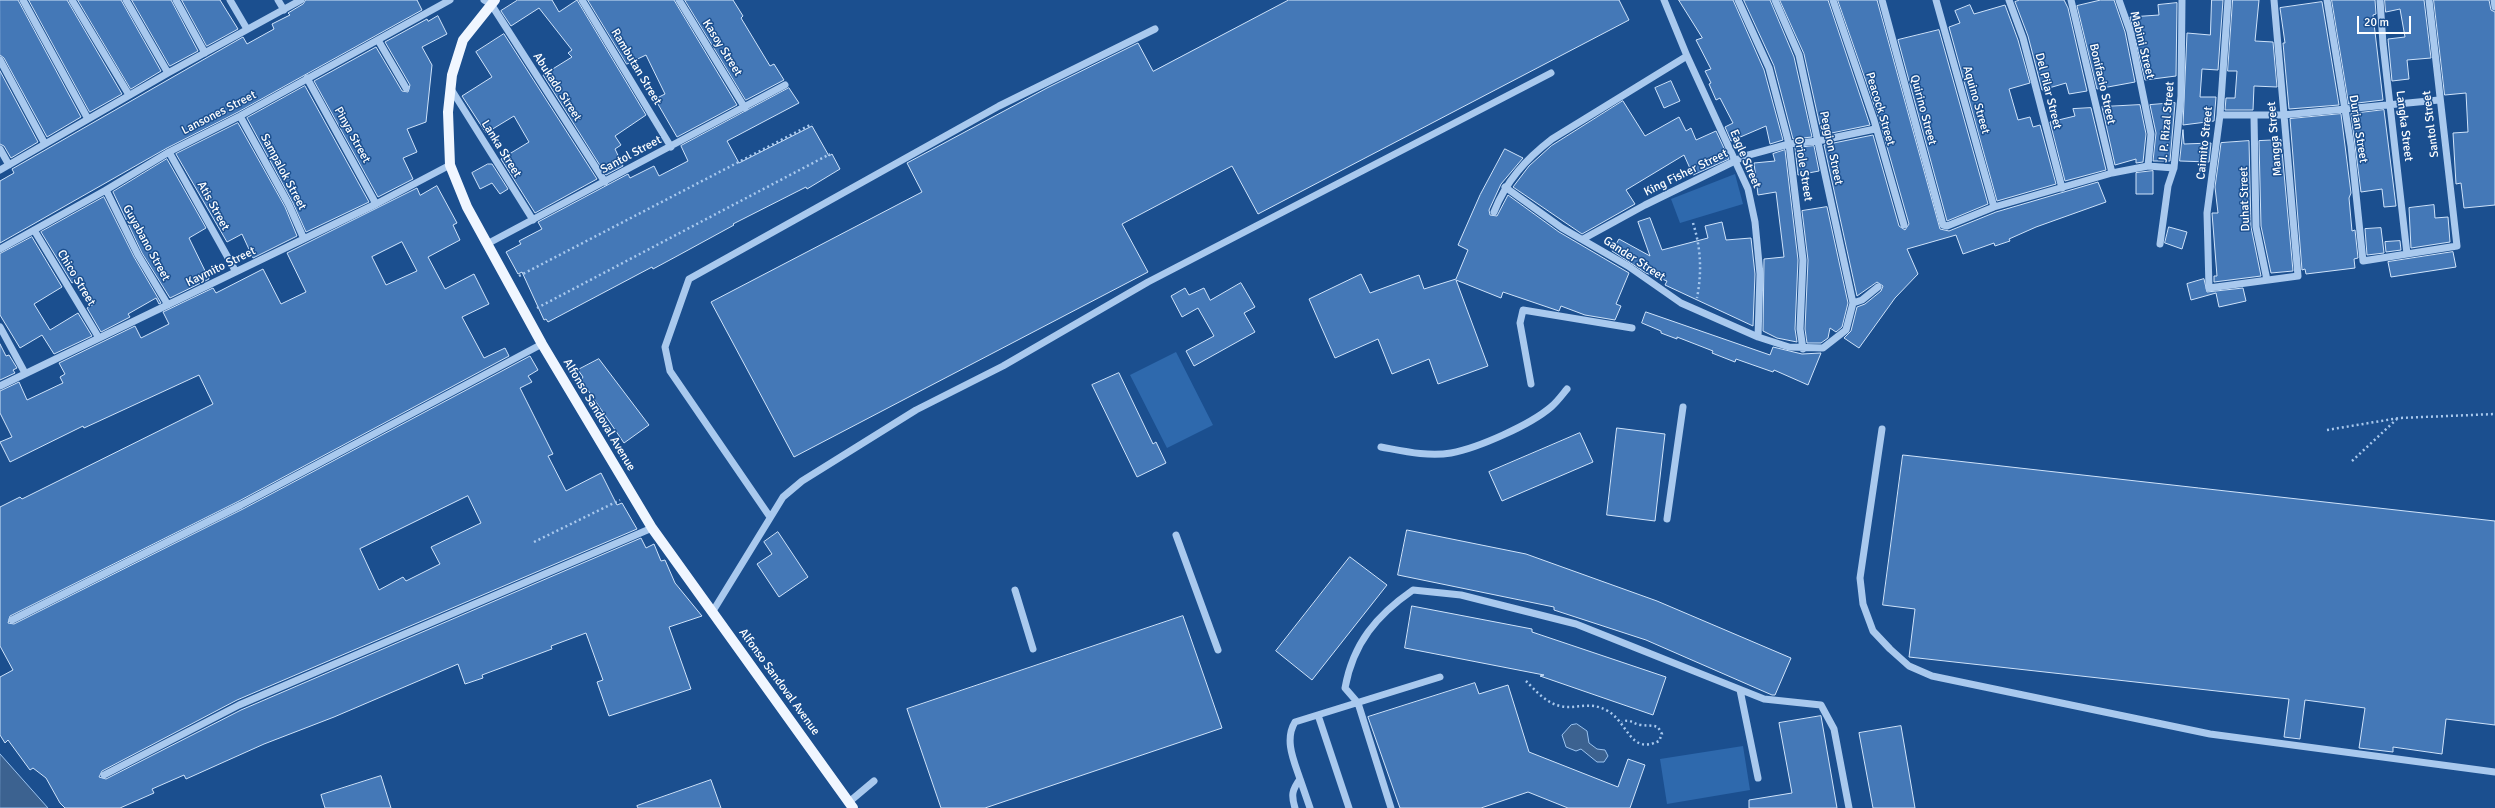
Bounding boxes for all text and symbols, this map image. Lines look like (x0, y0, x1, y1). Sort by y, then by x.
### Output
scale bar (2359, 8, 2413, 34)
street label: Mabini Street (2127, 10, 2157, 80)
text: 20 m (2364, 15, 2389, 30)
street label: Kasoy Street (699, 17, 745, 79)
street label: Rambutan Street (608, 26, 664, 108)
street label: Bonifacio Street (2086, 42, 2118, 126)
street label: Abukado Street (530, 50, 584, 124)
street label: Del Pilar Street (2032, 51, 2064, 131)
street label: Aquino Street (1959, 64, 1993, 136)
street label: Peacock Street (1862, 71, 1898, 147)
street label: Quirino Street (1907, 73, 1939, 147)
street label: J. P. Rizal Street (2156, 81, 2178, 163)
street label: Lansones Street (179, 88, 259, 138)
street label: Langka Street (2393, 90, 2415, 162)
street label: Santol Street (2420, 90, 2442, 158)
street label: Durian Street (2346, 94, 2370, 164)
street label: Mangga Street (2265, 101, 2285, 177)
street label: Pinya Street (331, 104, 373, 166)
street label: Caimito Street (2194, 106, 2216, 180)
street label: Peggion Street (1816, 110, 1846, 186)
street label: Lanka Street (478, 118, 524, 180)
street label: Eagle Street (1726, 127, 1764, 191)
street label: Sampalok Street (257, 131, 309, 213)
street label: Santol Street (598, 133, 664, 177)
street label: Oriole Street (1791, 136, 1815, 202)
street label: King Fisher Street (1642, 146, 1730, 200)
street label: Duhat Street (2237, 166, 2253, 232)
street label: Atis Street (194, 179, 232, 233)
street label: Guyabano Street (119, 202, 173, 284)
street label: Gander Street (1600, 234, 1668, 284)
street label: Kaymito Street (184, 244, 258, 290)
street label: Chico Street (54, 247, 98, 309)
street label: Alfonso Sandoval Avenue (560, 356, 638, 474)
street label: Alfonso Sandoval Avenue (735, 626, 823, 738)

